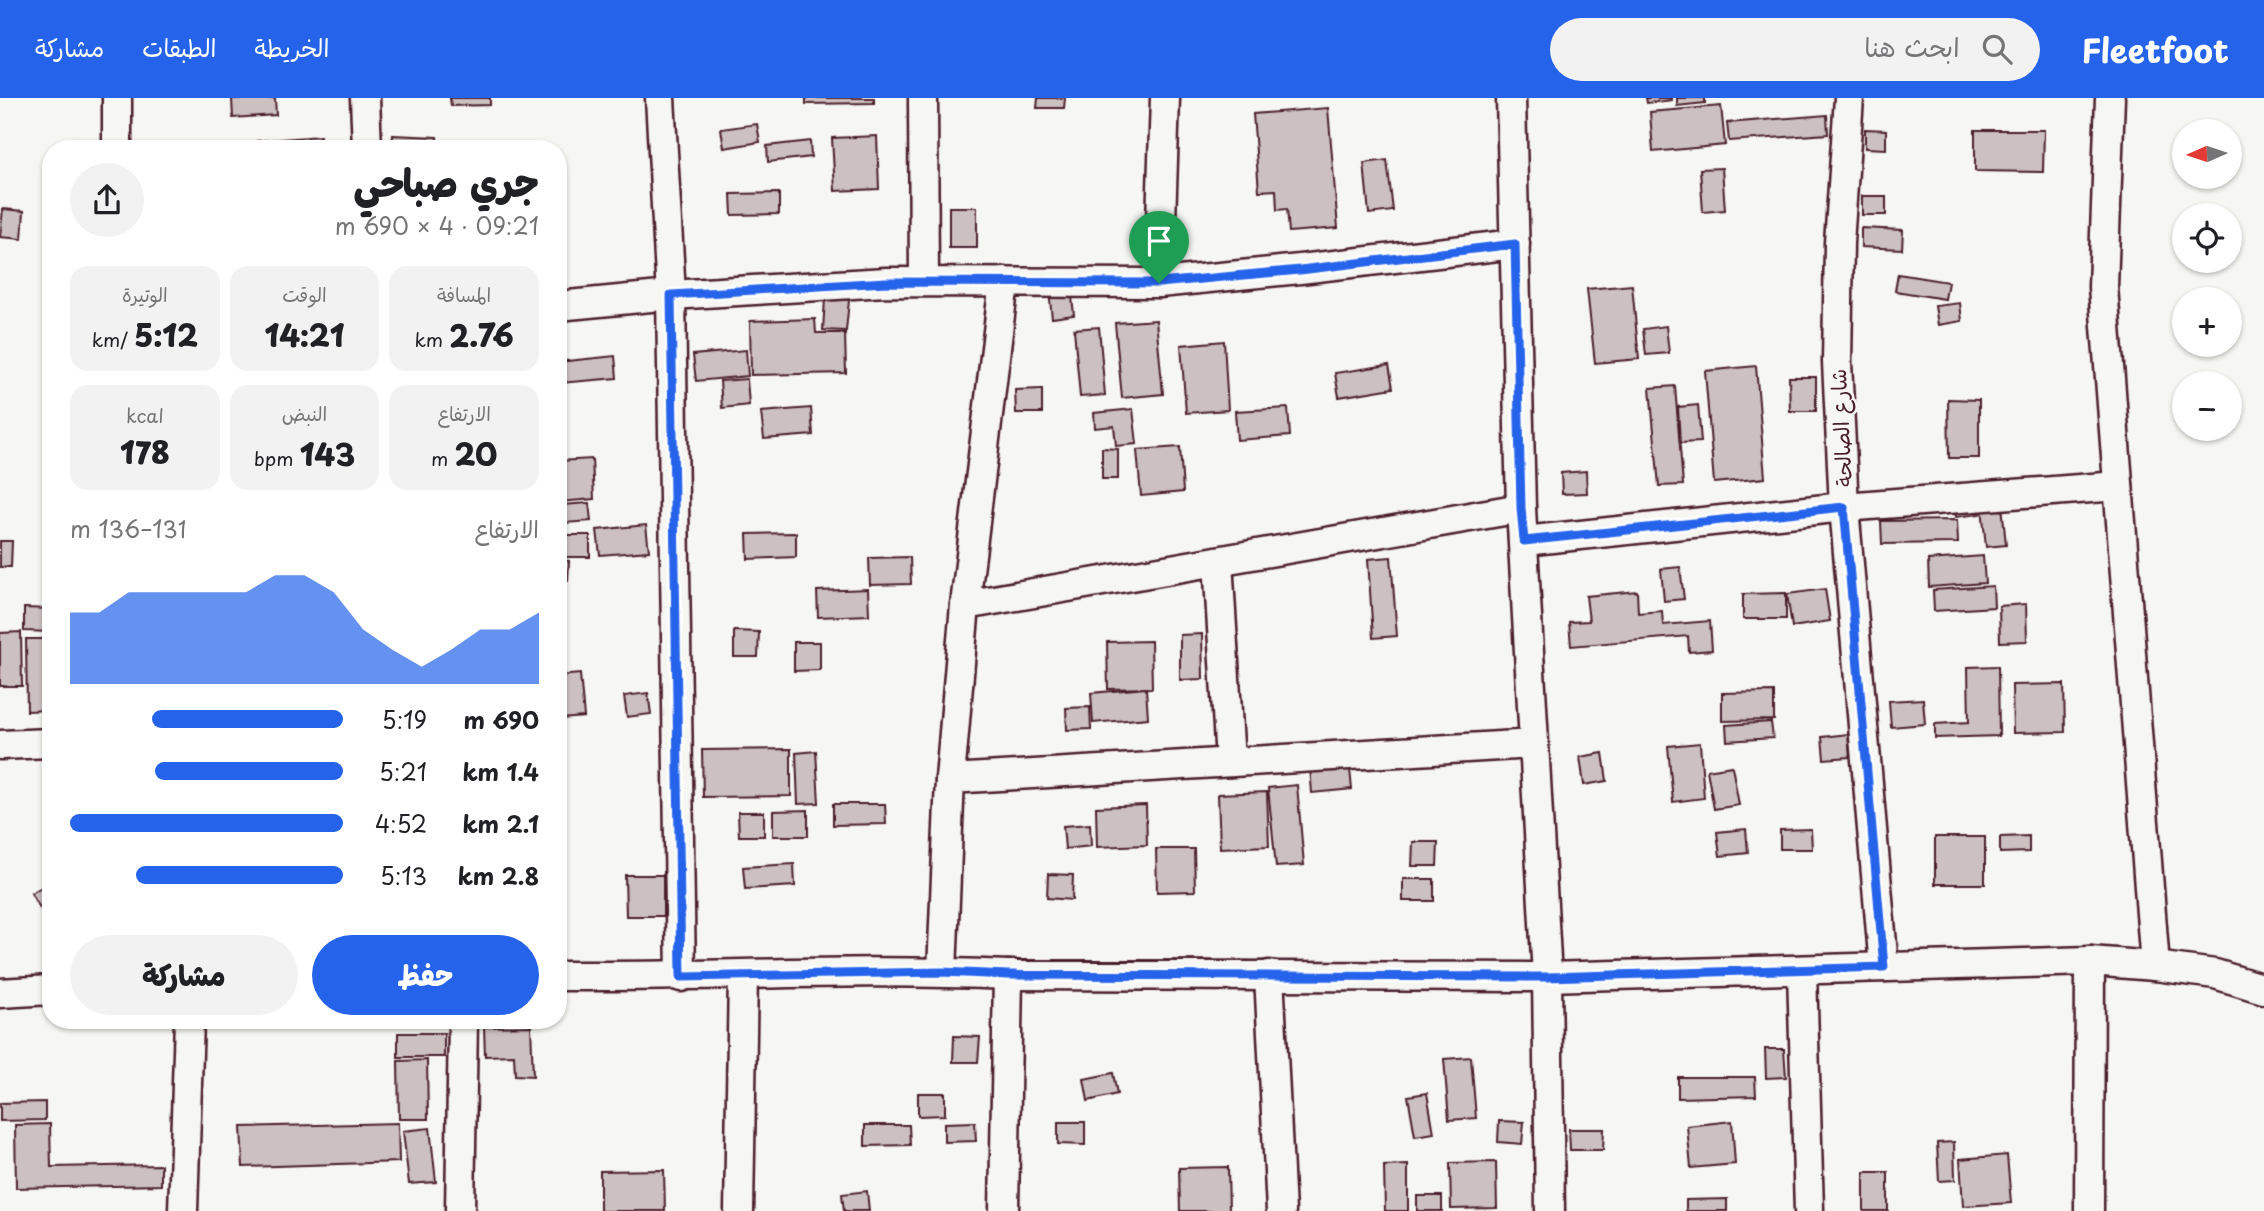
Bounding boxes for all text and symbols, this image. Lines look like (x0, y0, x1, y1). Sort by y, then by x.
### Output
search box (1550, 18, 2040, 81)
text: Fleetfoot (2082, 24, 2229, 74)
text: ابحث هنا (1864, 27, 1960, 66)
text: مشاركة (35, 29, 104, 65)
text: الطبقات (142, 29, 217, 65)
text: الخريطة (255, 29, 329, 65)
icon: search (1978, 30, 2016, 68)
north arrow (2172, 119, 2242, 189)
map controls (2172, 119, 2242, 441)
text: جري صباحي (353, 153, 539, 210)
button: share (70, 163, 144, 237)
button: locate (2172, 203, 2242, 273)
text: 09:21 · 4 × 690 m (335, 208, 539, 243)
pin (1129, 211, 1189, 283)
icon: arrive (1140, 222, 1178, 260)
text: الوتيرة (122, 280, 168, 308)
text: الوقت (282, 280, 327, 308)
text: المسافة (437, 280, 491, 308)
button: + (2172, 287, 2242, 357)
text: 5:12 (134, 312, 198, 357)
text: 14:21 (265, 312, 344, 357)
text: 2.76 (449, 312, 514, 357)
text: /km (92, 325, 134, 353)
text: km (415, 325, 449, 353)
street label: شارع الصالحة (1821, 368, 1860, 488)
button: − (2172, 371, 2242, 441)
text: النبض (282, 399, 327, 427)
text: الارتفاع (438, 399, 491, 427)
text: kcal (126, 401, 164, 429)
text: 178 (120, 429, 170, 474)
text: 143 (300, 431, 355, 476)
text: 20 (454, 431, 497, 476)
text: bpm (254, 444, 300, 472)
text: m (431, 444, 454, 472)
text: 131–136 m (70, 511, 187, 546)
text: الارتفاع (475, 511, 539, 546)
text: 5:19 (382, 702, 427, 737)
text: 690 m (464, 702, 539, 737)
text: 5:21 (379, 754, 427, 789)
text: 1.4 km (463, 754, 539, 789)
text: 4:52 (375, 806, 427, 841)
text: 2.1 km (463, 806, 539, 841)
text: 5:13 (380, 858, 427, 893)
text: 2.8 km (458, 858, 539, 893)
button: مشاركة (70, 935, 298, 1015)
button: حفظ (312, 935, 539, 1015)

